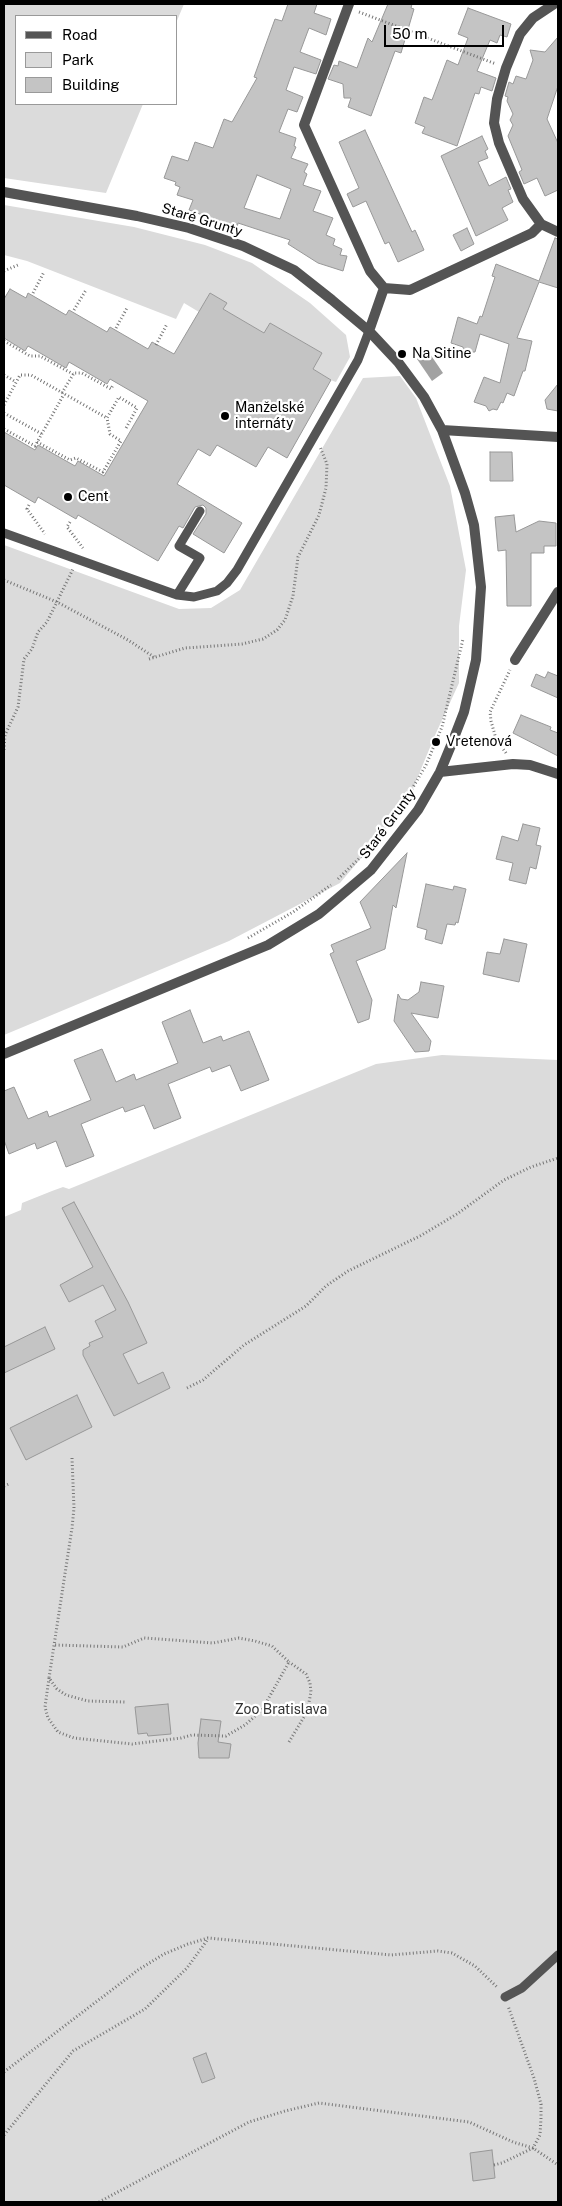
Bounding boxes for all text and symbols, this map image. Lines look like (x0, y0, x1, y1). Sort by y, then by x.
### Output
legend (15, 15, 178, 105)
scale bar (387, 15, 507, 47)
text: 50 m (392, 25, 427, 42)
text: Road (62, 26, 98, 43)
text: Park (62, 51, 94, 68)
text: Building (62, 76, 120, 93)
street label: Staré Grunty (160, 200, 244, 240)
place label: Na Sitine (412, 346, 472, 362)
marker: Na Sitine (396, 348, 408, 360)
place label: Manželské internáty (235, 400, 304, 432)
marker: Manželské internáty (219, 410, 231, 422)
place label: Cent (78, 489, 109, 505)
marker: Cent (62, 491, 74, 503)
place label: Vretenová (446, 734, 512, 750)
marker: Vretenová (430, 736, 442, 748)
street label: Staré Grunty (356, 786, 420, 862)
park label: Zoo Bratislava (235, 1702, 327, 1718)

